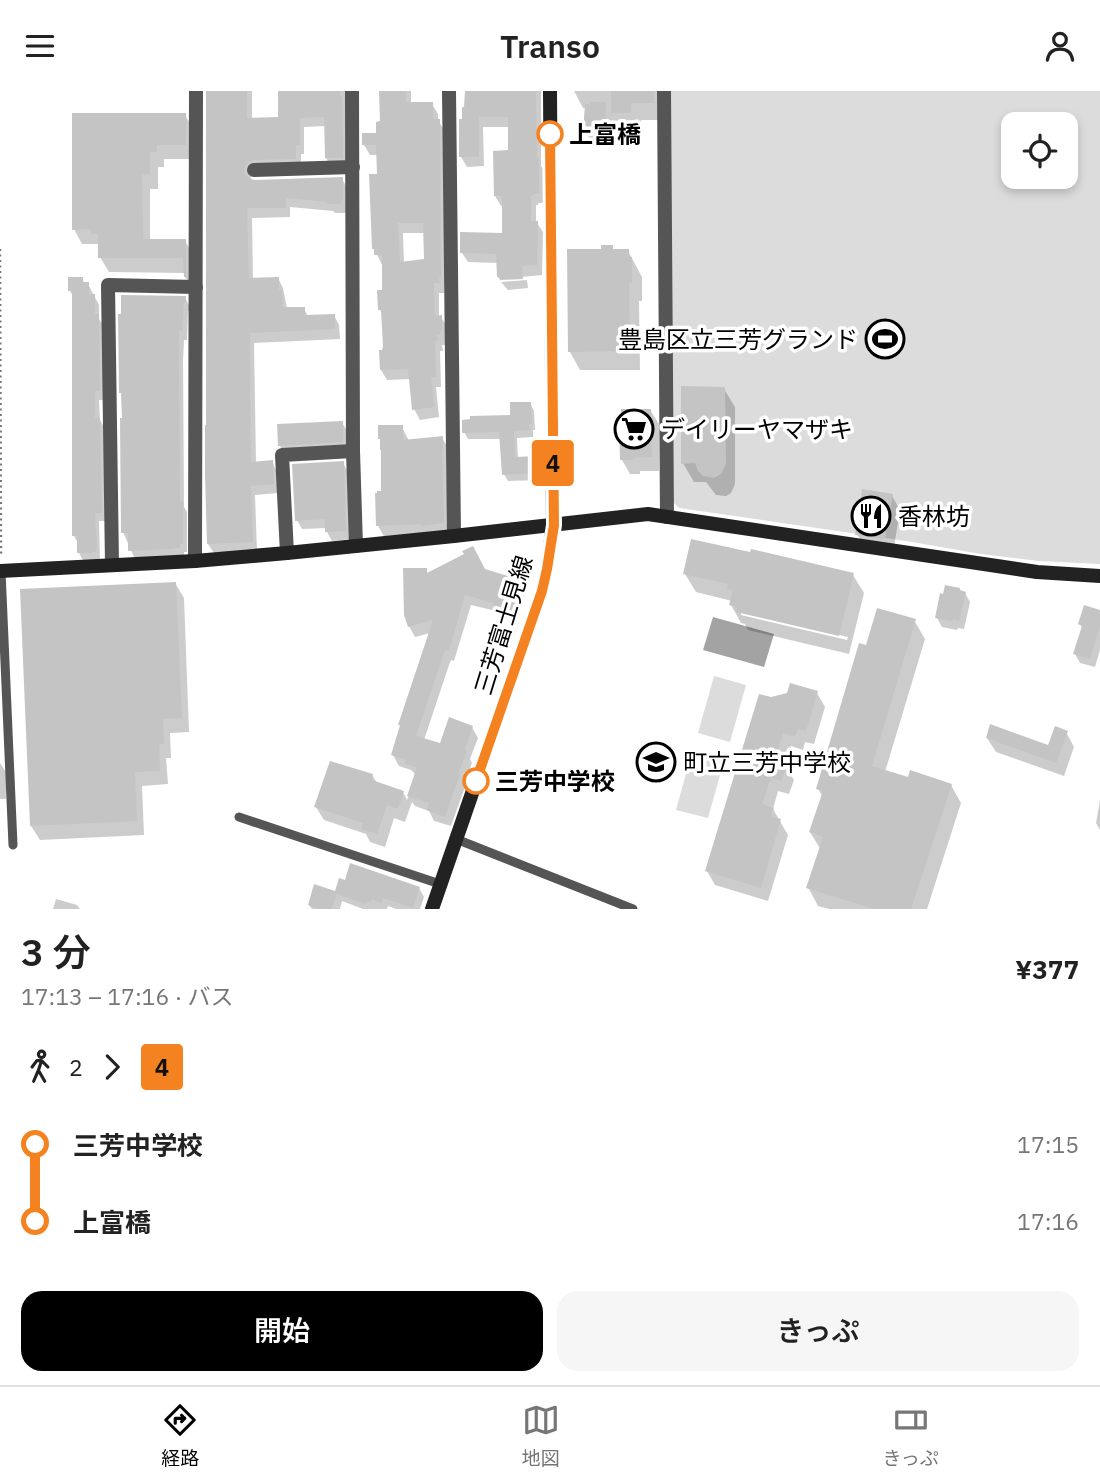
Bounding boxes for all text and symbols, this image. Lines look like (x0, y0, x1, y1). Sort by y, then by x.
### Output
text: Transo (500, 25, 600, 67)
icon: menu (21, 27, 59, 65)
icon: person (1041, 27, 1079, 65)
map controls (1001, 112, 1078, 189)
button: locate (1001, 112, 1078, 189)
place label: 上富橋 (569, 118, 641, 150)
marker: 上富橋 (537, 121, 563, 147)
sports icon: 豊島区立三芳グランド (864, 318, 906, 360)
place label: 豊島区立三芳グランド (618, 323, 858, 355)
supermarket icon: デイリーヤマザキ (613, 408, 655, 450)
place label: デイリーヤマザキ (661, 413, 853, 445)
line badge: 4 (530, 440, 576, 486)
text: 4 (546, 447, 560, 479)
restaurant icon: 香林坊 (850, 495, 892, 537)
place label: 香林坊 (898, 500, 970, 532)
street label: 三芳富士見線 (467, 551, 539, 699)
school or university icon: 町立三芳中学校 (635, 741, 677, 783)
place label: 町立三芳中学校 (683, 746, 851, 778)
place label: 三芳中学校 (495, 765, 615, 797)
marker: 三芳中学校 (463, 768, 489, 794)
text: 3 分 (21, 927, 91, 976)
text: ¥377 (1015, 952, 1079, 986)
text: 17:13 – 17:16 · バス (21, 981, 234, 1011)
icon: walk (21, 1048, 59, 1086)
icon: forward (93, 1048, 131, 1086)
text: 4 (155, 1051, 169, 1083)
text: 2 (69, 1052, 83, 1082)
text: 三芳中学校 (73, 1128, 203, 1162)
text: 17:15 (1017, 1129, 1079, 1159)
text: 上富橋 (73, 1205, 151, 1239)
text: 17:16 (1017, 1206, 1079, 1236)
button: 開始 (21, 1291, 543, 1371)
button: きっぷ (557, 1291, 1079, 1371)
tab: 経路 (161, 1401, 199, 1470)
tab: 地図 (522, 1401, 560, 1470)
tab: きっぷ (882, 1401, 939, 1470)

